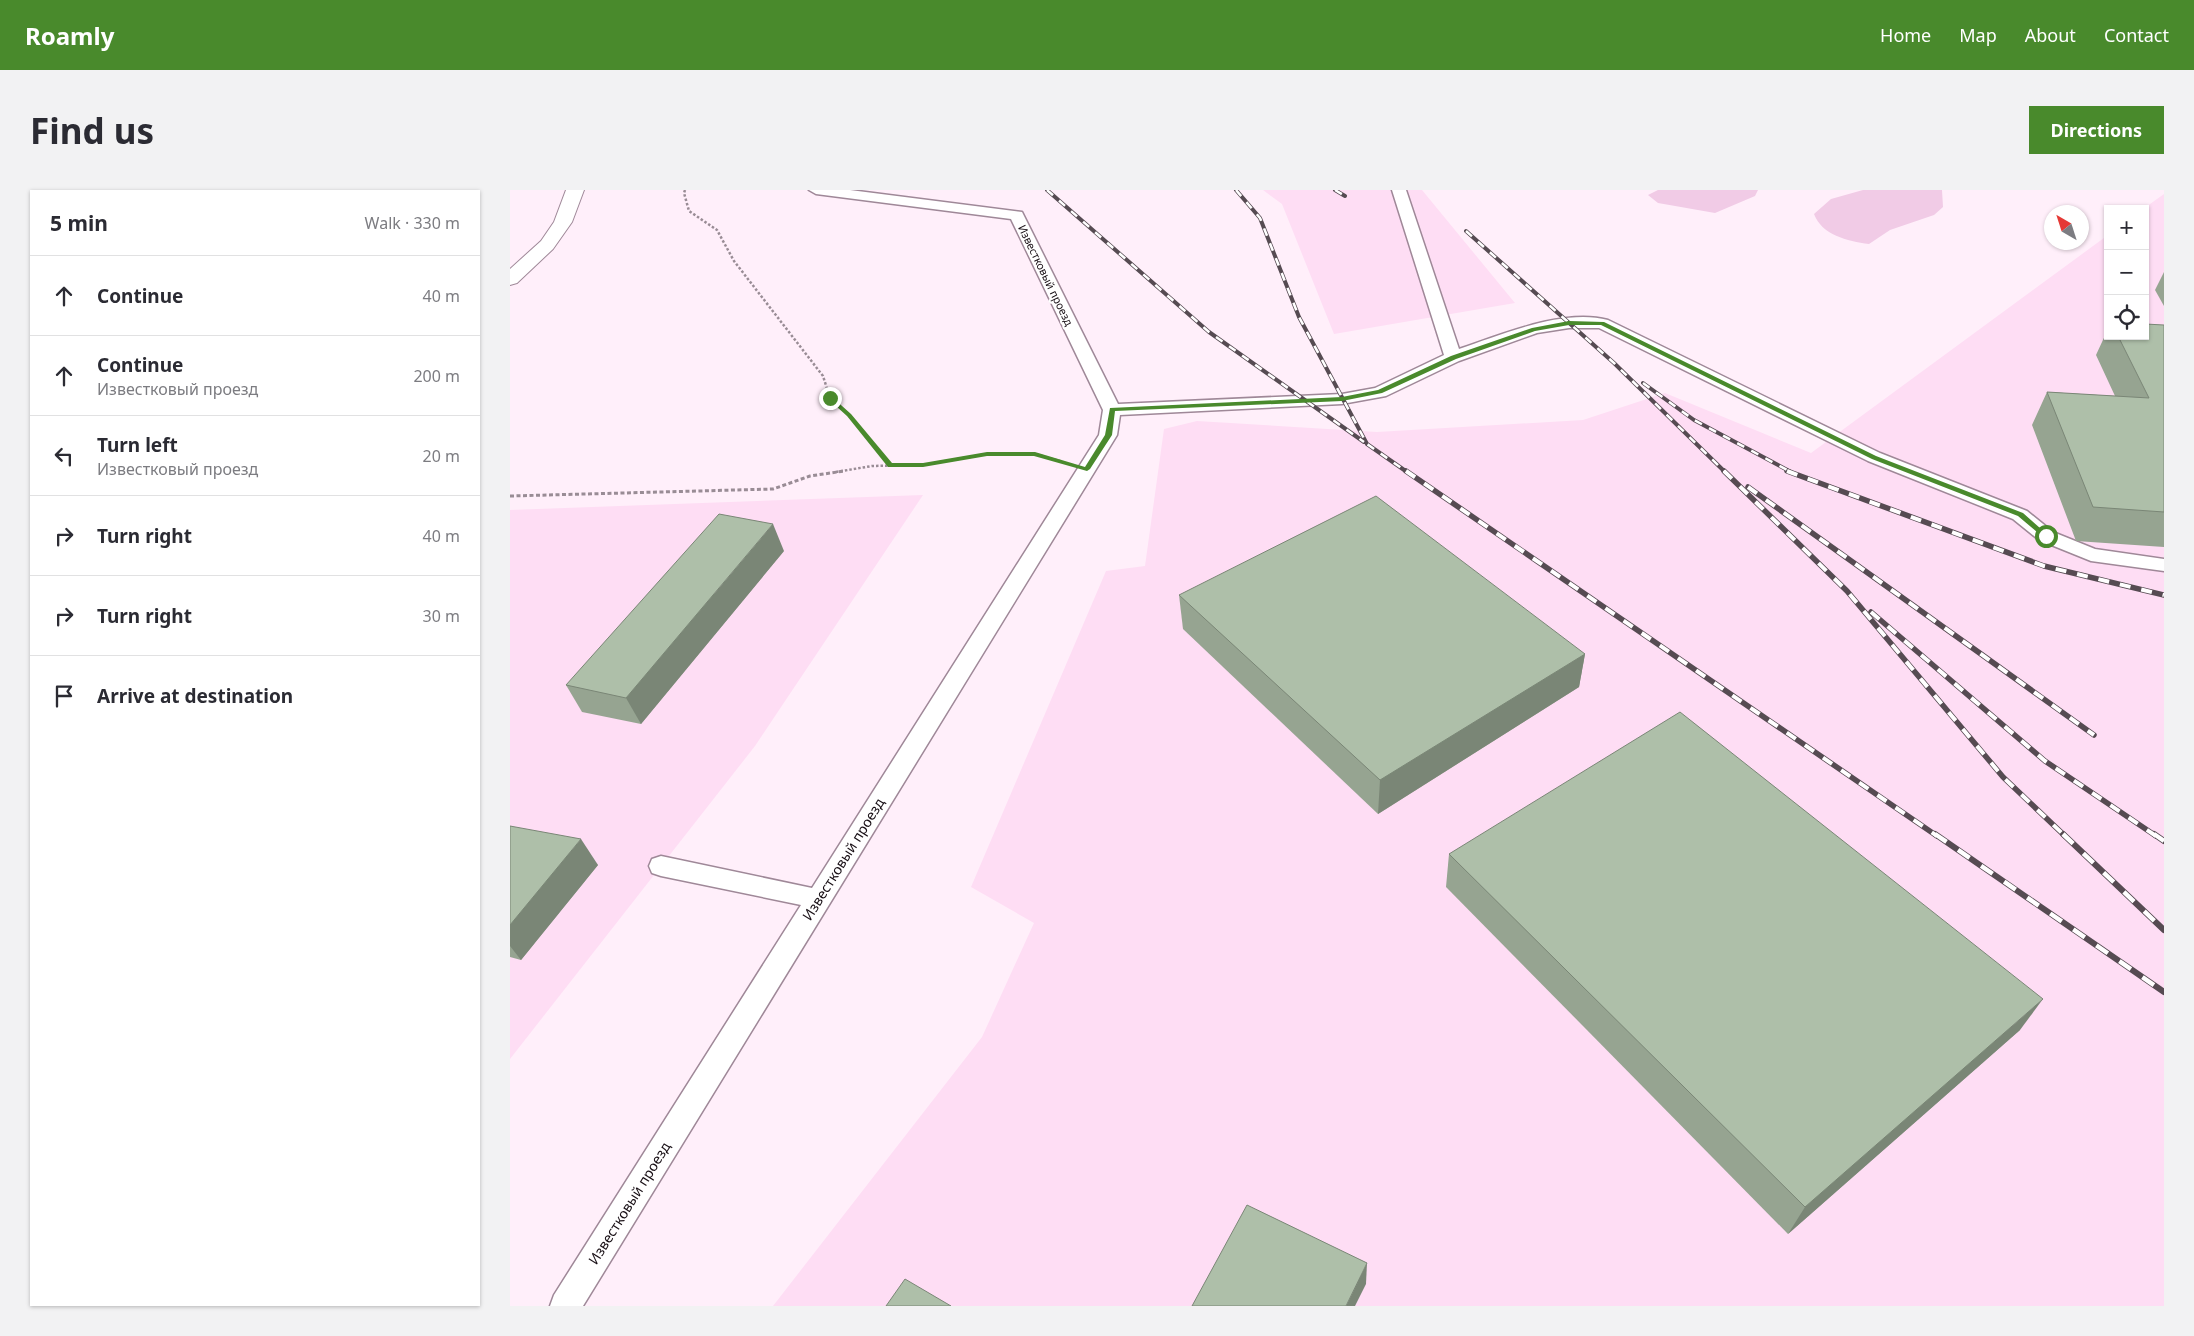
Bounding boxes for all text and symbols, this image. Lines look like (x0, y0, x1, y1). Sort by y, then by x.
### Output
text: Roamly (25, 19, 114, 52)
text: Home (1880, 23, 1931, 47)
text: Map (1959, 23, 1997, 47)
text: About (2025, 23, 2076, 47)
text: Contact (2104, 23, 2169, 47)
button: Directions (2029, 106, 2164, 154)
text: Find us (30, 107, 154, 154)
north arrow (2044, 205, 2089, 250)
map controls (2104, 205, 2149, 340)
button: + (2104, 205, 2149, 250)
text: 5 min (50, 209, 108, 237)
text: Walk · 330 m (365, 212, 460, 234)
street label: Известковый проезд (1015, 222, 1077, 328)
button: − (2104, 250, 2149, 295)
icon: ahead (50, 282, 78, 310)
text: Continue (97, 283, 183, 309)
text: 40 m (423, 285, 460, 307)
button: locate (2104, 295, 2149, 340)
text: Continue (97, 352, 183, 378)
icon: ahead (50, 362, 78, 390)
text: 200 m (413, 365, 460, 387)
text: Известковый проезд (97, 378, 258, 400)
route end (819, 387, 842, 410)
text: Turn left (97, 432, 178, 458)
icon: left (50, 442, 78, 470)
text: 20 m (423, 445, 460, 467)
text: Известковый проезд (97, 458, 258, 480)
icon: right (50, 522, 78, 550)
text: Turn right (97, 523, 192, 549)
text: 40 m (423, 525, 460, 547)
route start (2035, 525, 2058, 548)
icon: right (50, 602, 78, 630)
text: Turn right (97, 603, 192, 629)
text: 30 m (423, 605, 460, 627)
icon: arrive (50, 682, 78, 710)
text: Arrive at destination (97, 683, 293, 709)
street label: Известковый проезд (798, 794, 889, 924)
street label: Известковый проезд (584, 1138, 675, 1268)

